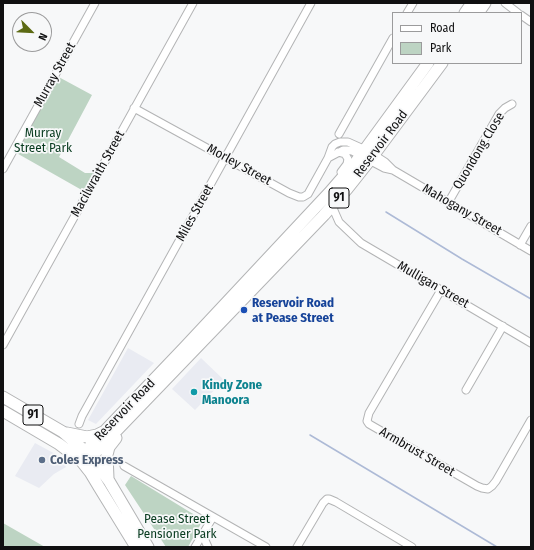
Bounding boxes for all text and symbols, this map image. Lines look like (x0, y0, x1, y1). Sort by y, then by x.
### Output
north arrow (12, 12, 52, 52)
legend (392, 12, 522, 64)
text: Road (430, 21, 455, 35)
text: N (35, 31, 50, 42)
street label: Murray Street (31, 40, 79, 110)
text: Park (430, 41, 451, 55)
street label: Reservoir Road (351, 107, 411, 181)
street label: Quondong Close (450, 110, 508, 192)
park label: Murray Street Park (14, 125, 72, 156)
street label: Macilwraith Street (68, 128, 128, 220)
street label: Morley Street (204, 141, 274, 189)
street label: Mahogany Street (420, 181, 504, 239)
street label: Miles Street (173, 182, 217, 244)
road number: 91 (329, 188, 349, 208)
street label: Mulligan Street (394, 258, 472, 312)
place label: Reservoir Road at Pease Street (252, 295, 334, 326)
marker: Reservoir Road at Pease Street (239, 305, 249, 315)
street label: Reservoir Road (92, 376, 158, 444)
place label: Kindy Zone Manoora (202, 377, 262, 408)
marker: Kindy Zone Manoora (189, 387, 199, 397)
road number: 91 (23, 405, 43, 425)
street label: Armbrust Street (377, 424, 457, 480)
place label: Coles Express (50, 452, 124, 468)
marker: Coles Express (37, 455, 47, 465)
park label: Pease Street Pensioner Park (137, 511, 217, 542)

